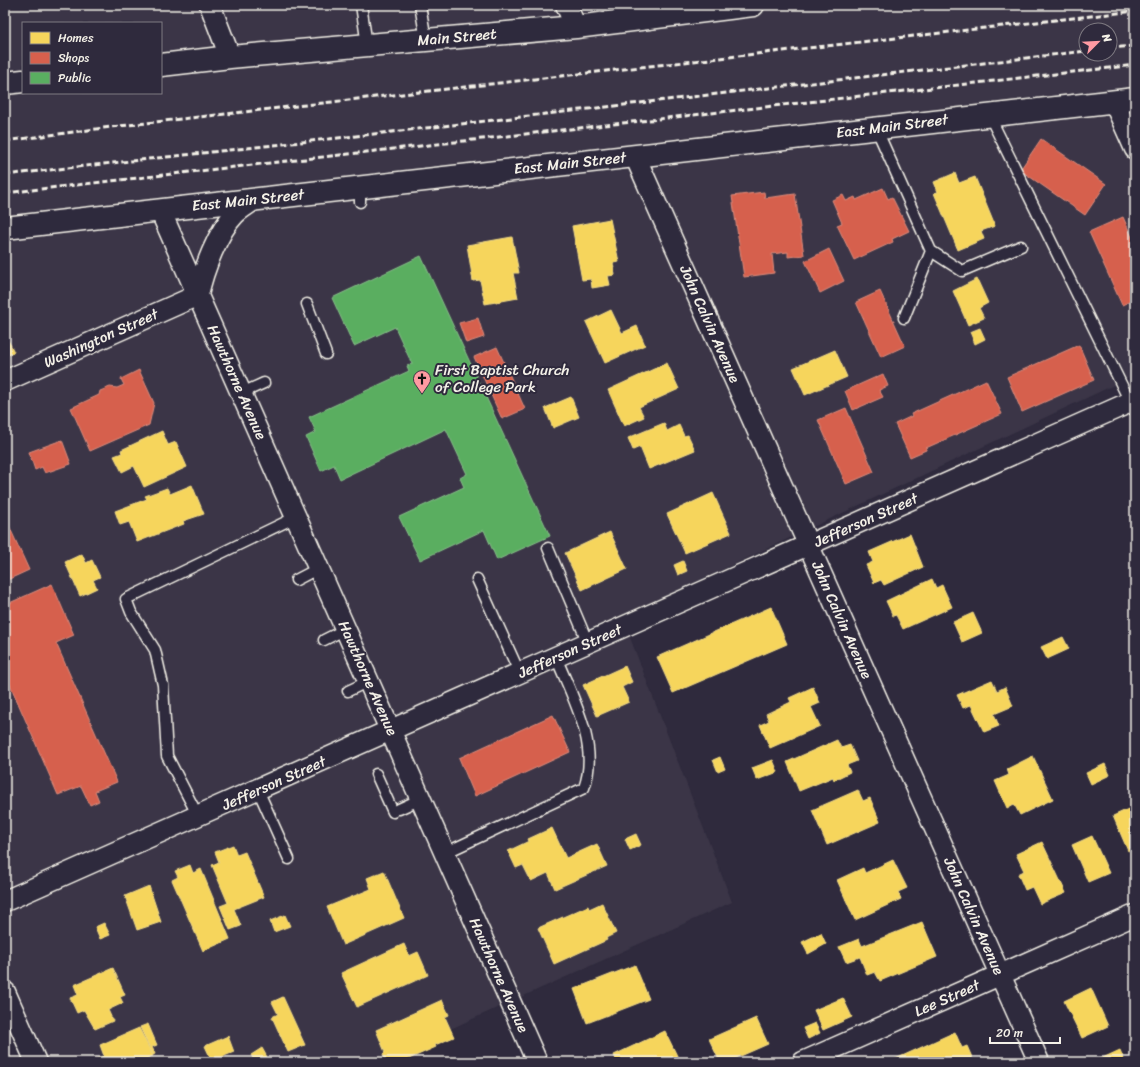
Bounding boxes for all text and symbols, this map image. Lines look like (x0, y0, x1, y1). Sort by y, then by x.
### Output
street label: Main Street (416, 21, 498, 53)
legend (22, 22, 162, 94)
north arrow (1078, 22, 1118, 62)
text: Homes (58, 27, 94, 49)
text: N (1096, 30, 1117, 46)
text: Shops (58, 47, 89, 69)
text: Public (58, 67, 91, 89)
street label: East Main Street (834, 106, 950, 146)
street label: East Main Street (513, 144, 628, 182)
street label: East Main Street (191, 181, 306, 219)
street label: John Calvin Avenue (672, 260, 748, 387)
street label: Washington Street (39, 301, 163, 375)
street label: Hawthorne Avenue (200, 320, 274, 444)
place label: First Baptist Church of College Park (435, 357, 570, 400)
church icon: First Baptist Church of College Park (412, 369, 432, 394)
street label: Jefferson Street (809, 485, 923, 555)
street label: John Calvin Avenue (804, 556, 880, 683)
street label: Hawthorne Avenue (331, 616, 405, 740)
street label: Jefferson Street (513, 616, 627, 686)
street label: Jefferson Street (217, 748, 331, 818)
street label: John Calvin Avenue (936, 852, 1012, 979)
street label: Hawthorne Avenue (462, 913, 536, 1037)
street label: Lee Street (910, 972, 985, 1024)
scale bar (990, 1019, 1060, 1045)
text: 20 m (996, 1022, 1023, 1044)

